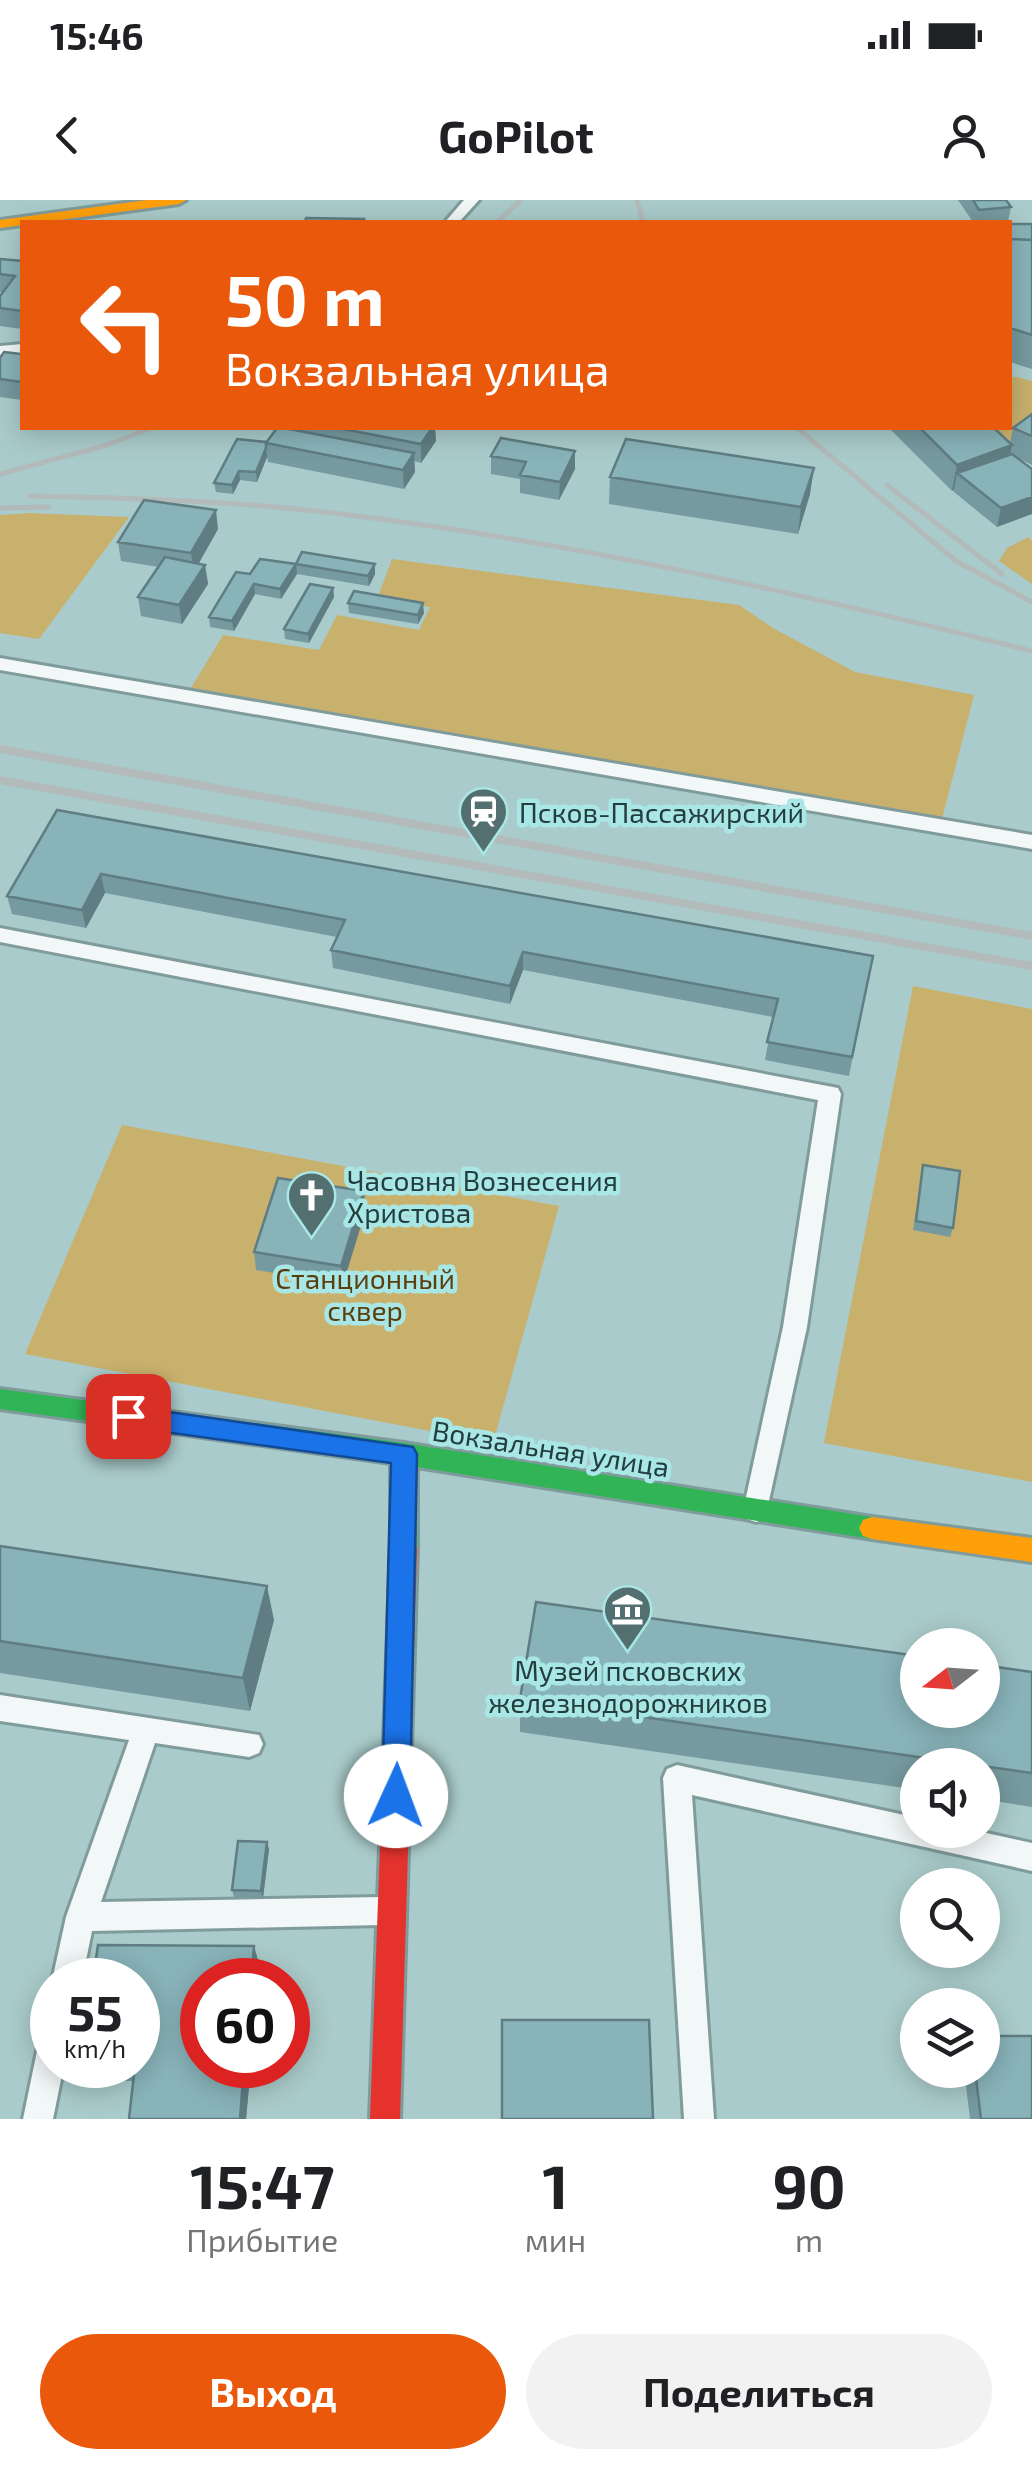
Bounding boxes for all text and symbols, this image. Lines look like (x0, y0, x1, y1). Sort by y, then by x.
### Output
text: 15:46 (50, 12, 144, 58)
icon: back (40, 108, 95, 163)
text: GoPilot (438, 108, 594, 162)
icon: person (937, 108, 992, 163)
text: 50 m (225, 256, 385, 340)
icon: left (60, 260, 190, 390)
text: Вокзальная улица (225, 341, 610, 395)
station icon: Псков-Пассажирский (458, 786, 510, 854)
place label: Псков-Пассажирский (519, 795, 804, 829)
place label: Часовня Вознесения Христова (347, 1163, 618, 1229)
church icon: Часовня Вознесения Христова (286, 1170, 338, 1238)
park label: Станционный сквер (275, 1261, 455, 1327)
pin (86, 1374, 171, 1459)
icon: arrive (101, 1389, 156, 1444)
street label: Вокзальная улица (430, 1412, 672, 1484)
museum icon: Музей псковских железнодорожников (602, 1584, 654, 1652)
north arrow (900, 1628, 1000, 1728)
map controls (900, 1628, 1000, 2088)
place label: Музей псковских железнодорожников (488, 1653, 768, 1719)
position arrow (344, 1744, 448, 1848)
button: sound (900, 1748, 1000, 1848)
button: search (900, 1868, 1000, 1968)
speed limit sign: 60 (180, 1958, 310, 2088)
text: 55 (67, 1981, 123, 2041)
button: layers (900, 1988, 1000, 2088)
text: km/h (64, 2033, 126, 2063)
text: 15:47 (190, 2149, 335, 2221)
text: 1 (542, 2149, 568, 2221)
text: 90 (772, 2149, 846, 2221)
text: Прибытие (186, 2220, 338, 2258)
text: мин (525, 2220, 586, 2258)
text: m (795, 2220, 823, 2258)
button: Выход (40, 2334, 506, 2449)
button: Поделиться (526, 2334, 992, 2449)

